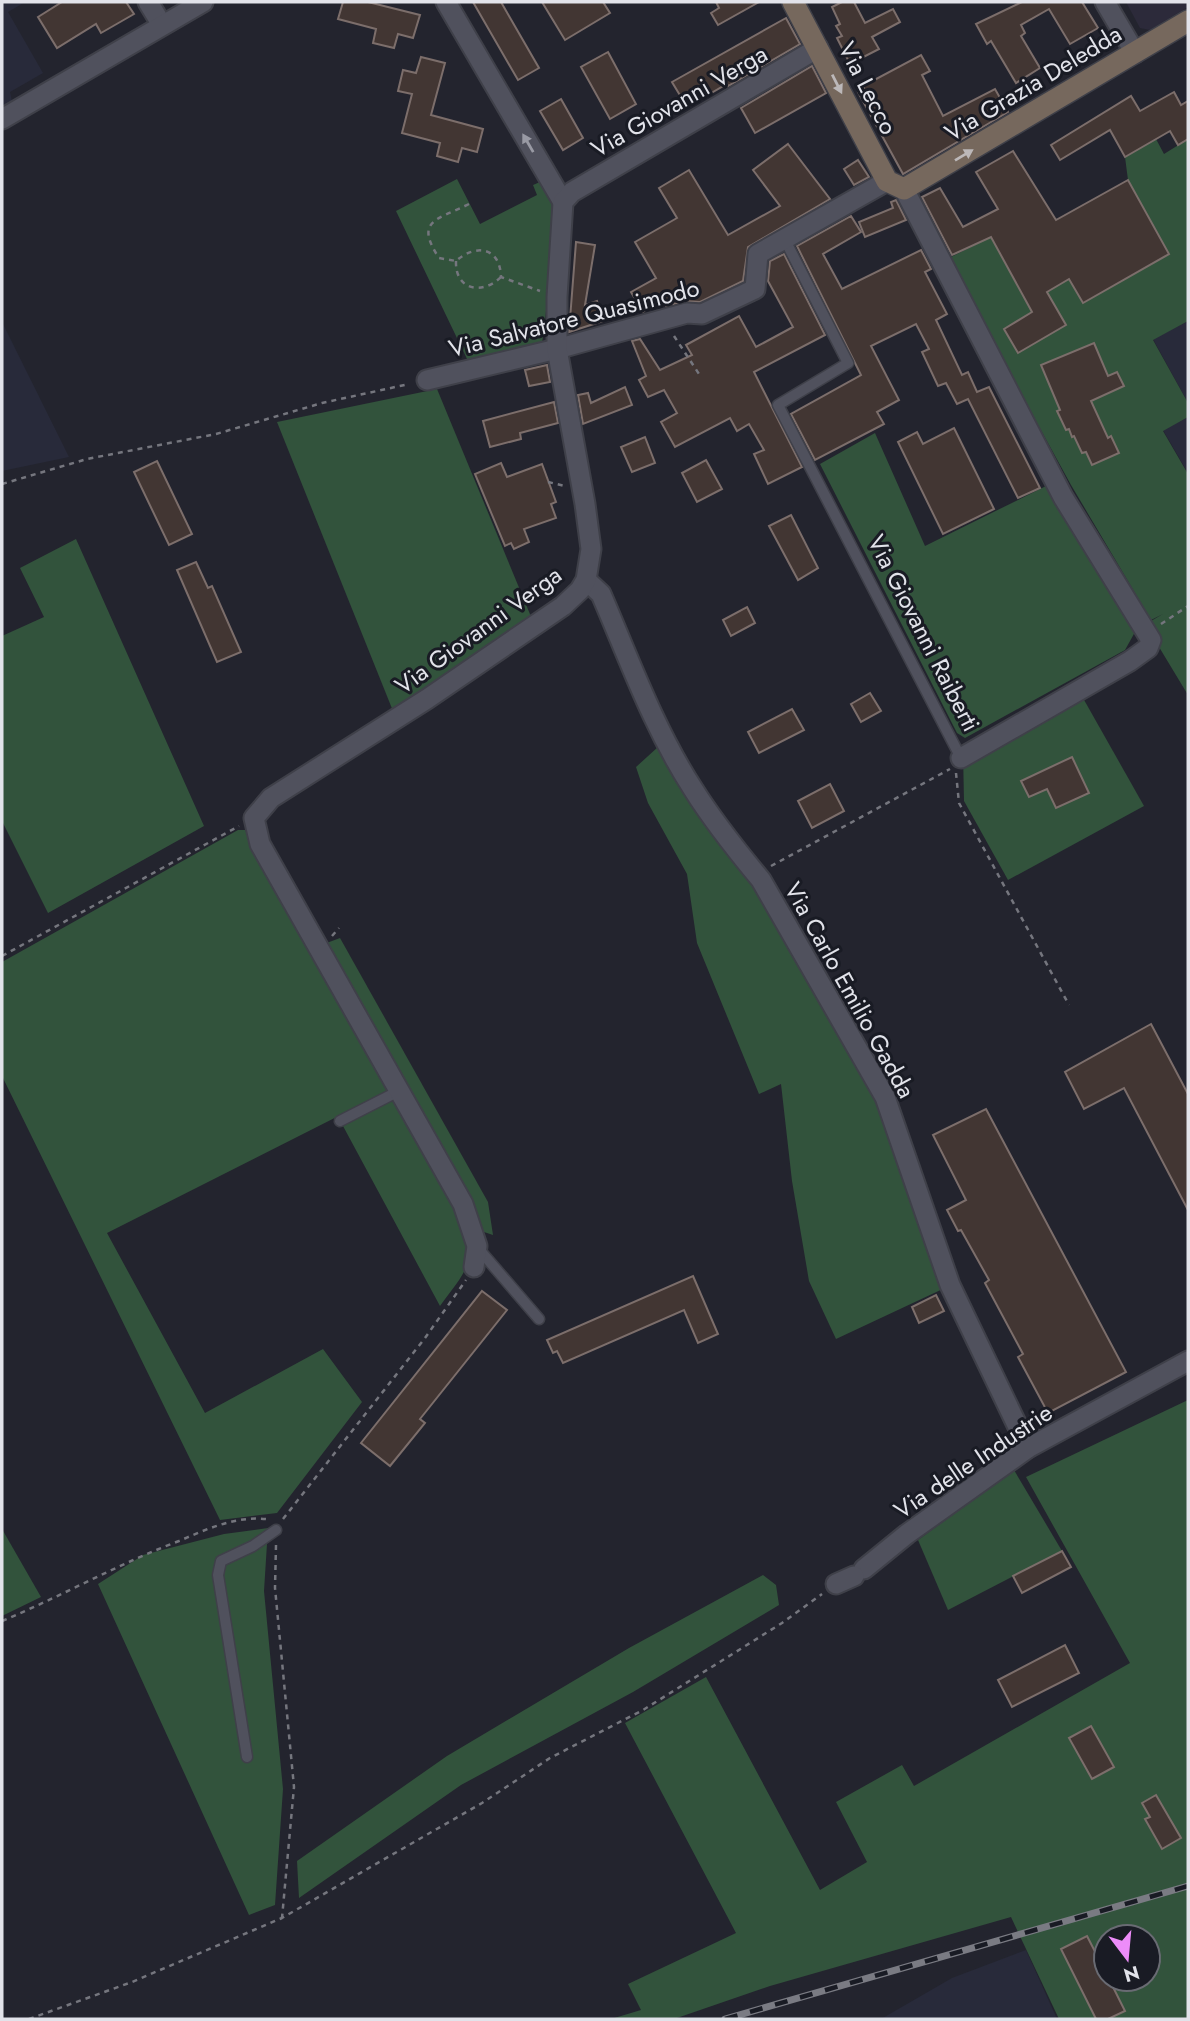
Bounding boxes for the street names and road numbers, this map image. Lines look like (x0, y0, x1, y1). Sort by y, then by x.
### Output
street label: Via Grazia Deledda (938, 16, 1128, 150)
street label: Via Lecco (830, 35, 906, 141)
street label: Via Giovanni Verga (584, 36, 774, 166)
street label: Via Salvatore Quasimodo (445, 270, 703, 366)
street label: Via Giovanni Raiberti (859, 529, 989, 737)
street label: Via Giovanni Verga (387, 557, 569, 703)
street label: Via Carlo Emilio Gadda (776, 876, 924, 1104)
street label: Via delle Industrie (887, 1395, 1059, 1527)

